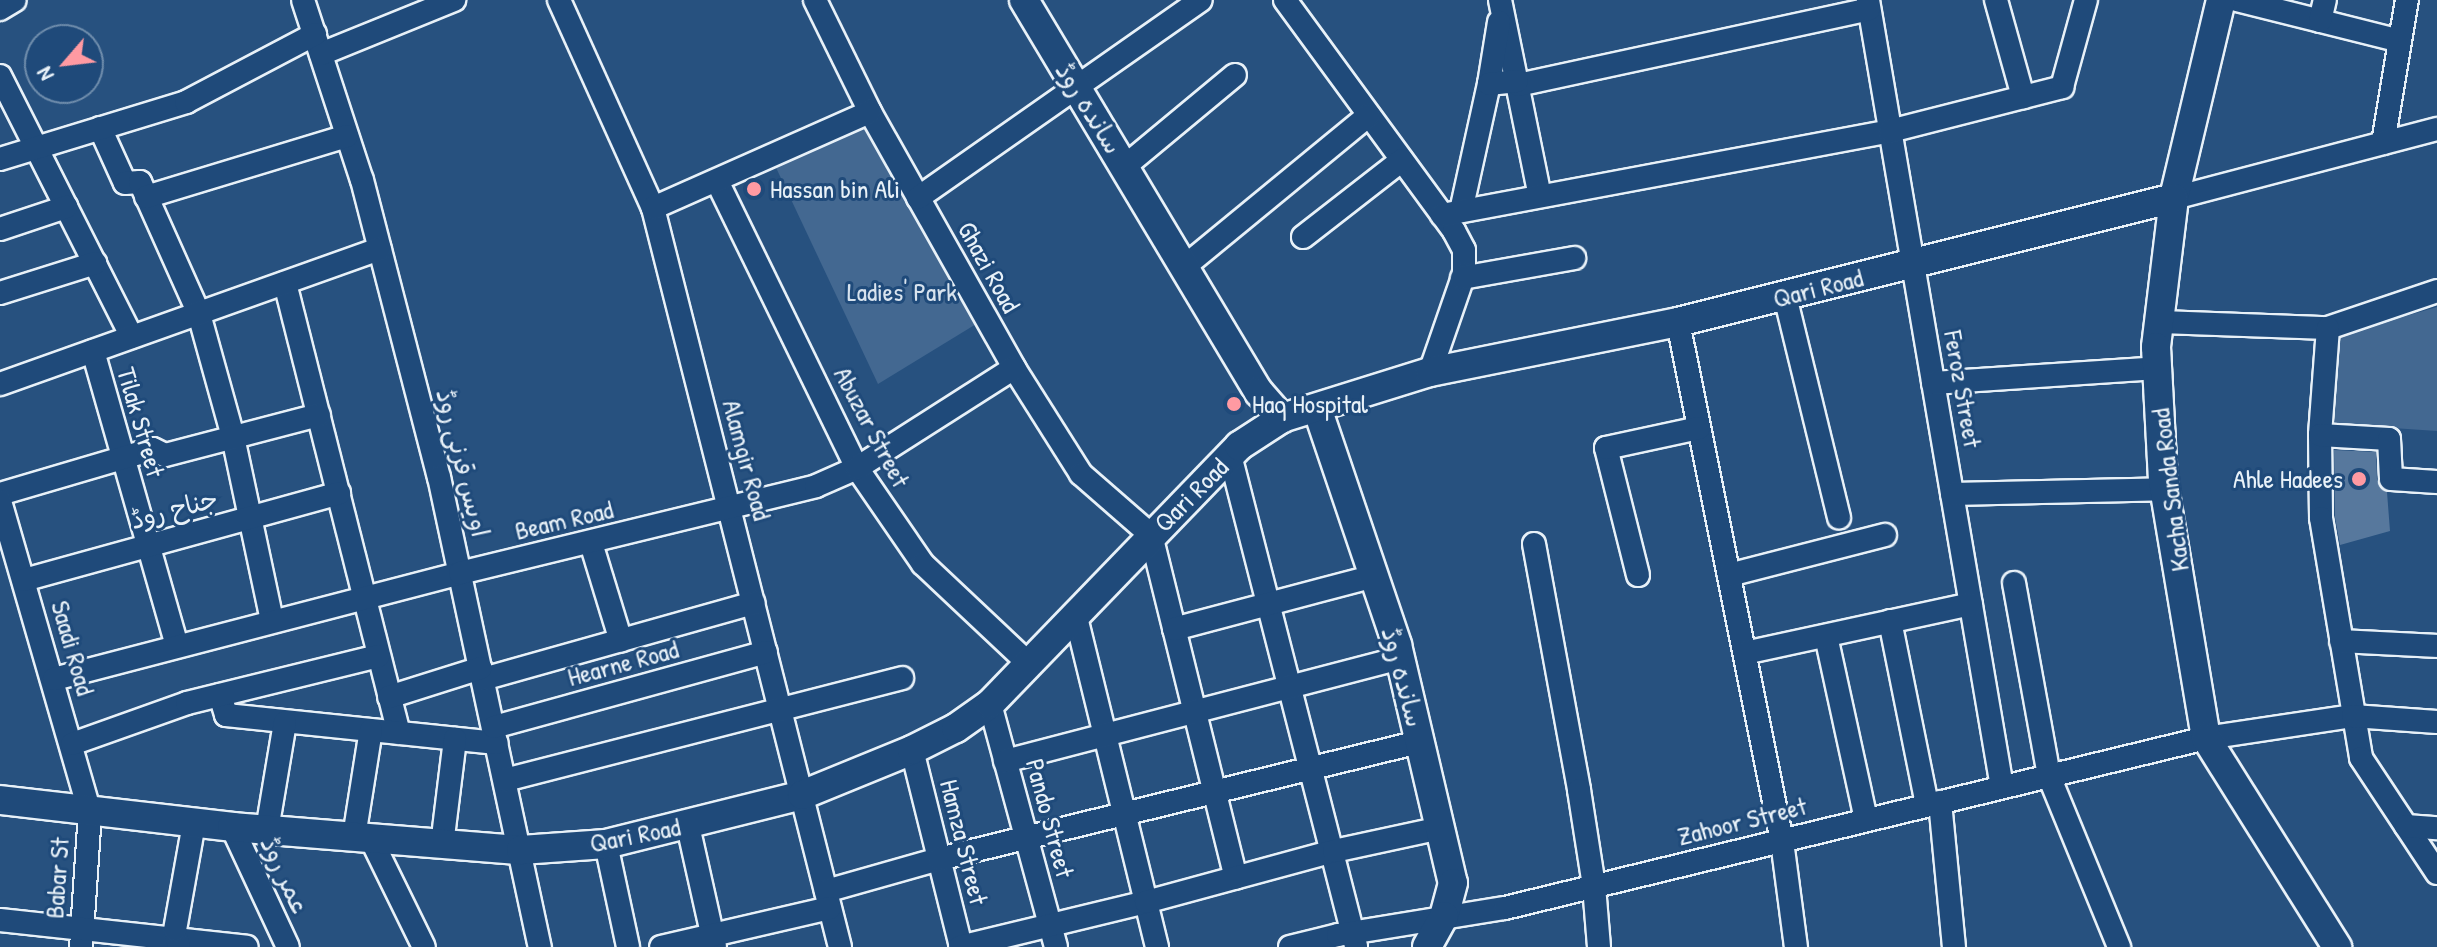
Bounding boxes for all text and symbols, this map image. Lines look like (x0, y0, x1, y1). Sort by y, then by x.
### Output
north arrow (24, 24, 104, 104)
street label: ساندہ روڈ (1049, 57, 1129, 159)
text: N (29, 62, 61, 87)
place label: Hassan bin Ali (770, 173, 900, 205)
marker: Hassan bin Ali (745, 180, 763, 198)
street label: Ghazi Road (951, 216, 1027, 318)
street label: Qari Road (1770, 262, 1866, 314)
park label: Ladies' Park (847, 276, 957, 308)
street label: Feroz Street (1937, 328, 1989, 450)
street label: Abuzar Street (827, 362, 917, 492)
street label: Tilak Street (111, 364, 171, 480)
street label: اویس قرنی روڈ (430, 386, 496, 540)
place label: Haq Hospital (1252, 388, 1368, 420)
marker: Haq Hospital (1223, 393, 1245, 415)
street label: Alamgir Road (716, 396, 778, 524)
street label: Kacha Sanda Road (2145, 407, 2195, 573)
street label: Qari Road (1148, 452, 1234, 538)
place label: Ahle Hadees (2233, 463, 2343, 495)
marker: Ahle Hadees (2350, 470, 2368, 488)
street label: جناح روڈ (127, 482, 221, 536)
street label: Beam Road (512, 494, 616, 546)
street label: Saadi Road (45, 597, 101, 699)
street label: ساندہ روڈ (1375, 624, 1431, 730)
street label: Hearne Road (564, 633, 682, 693)
street label: Pando Street (1019, 755, 1081, 881)
street label: Hamza Street (933, 776, 995, 908)
street label: Zahoor Street (1674, 790, 1810, 852)
street label: Qari Road (587, 811, 683, 859)
street label: عمر روڈ (254, 831, 316, 919)
street label: Babar St (39, 836, 75, 920)

